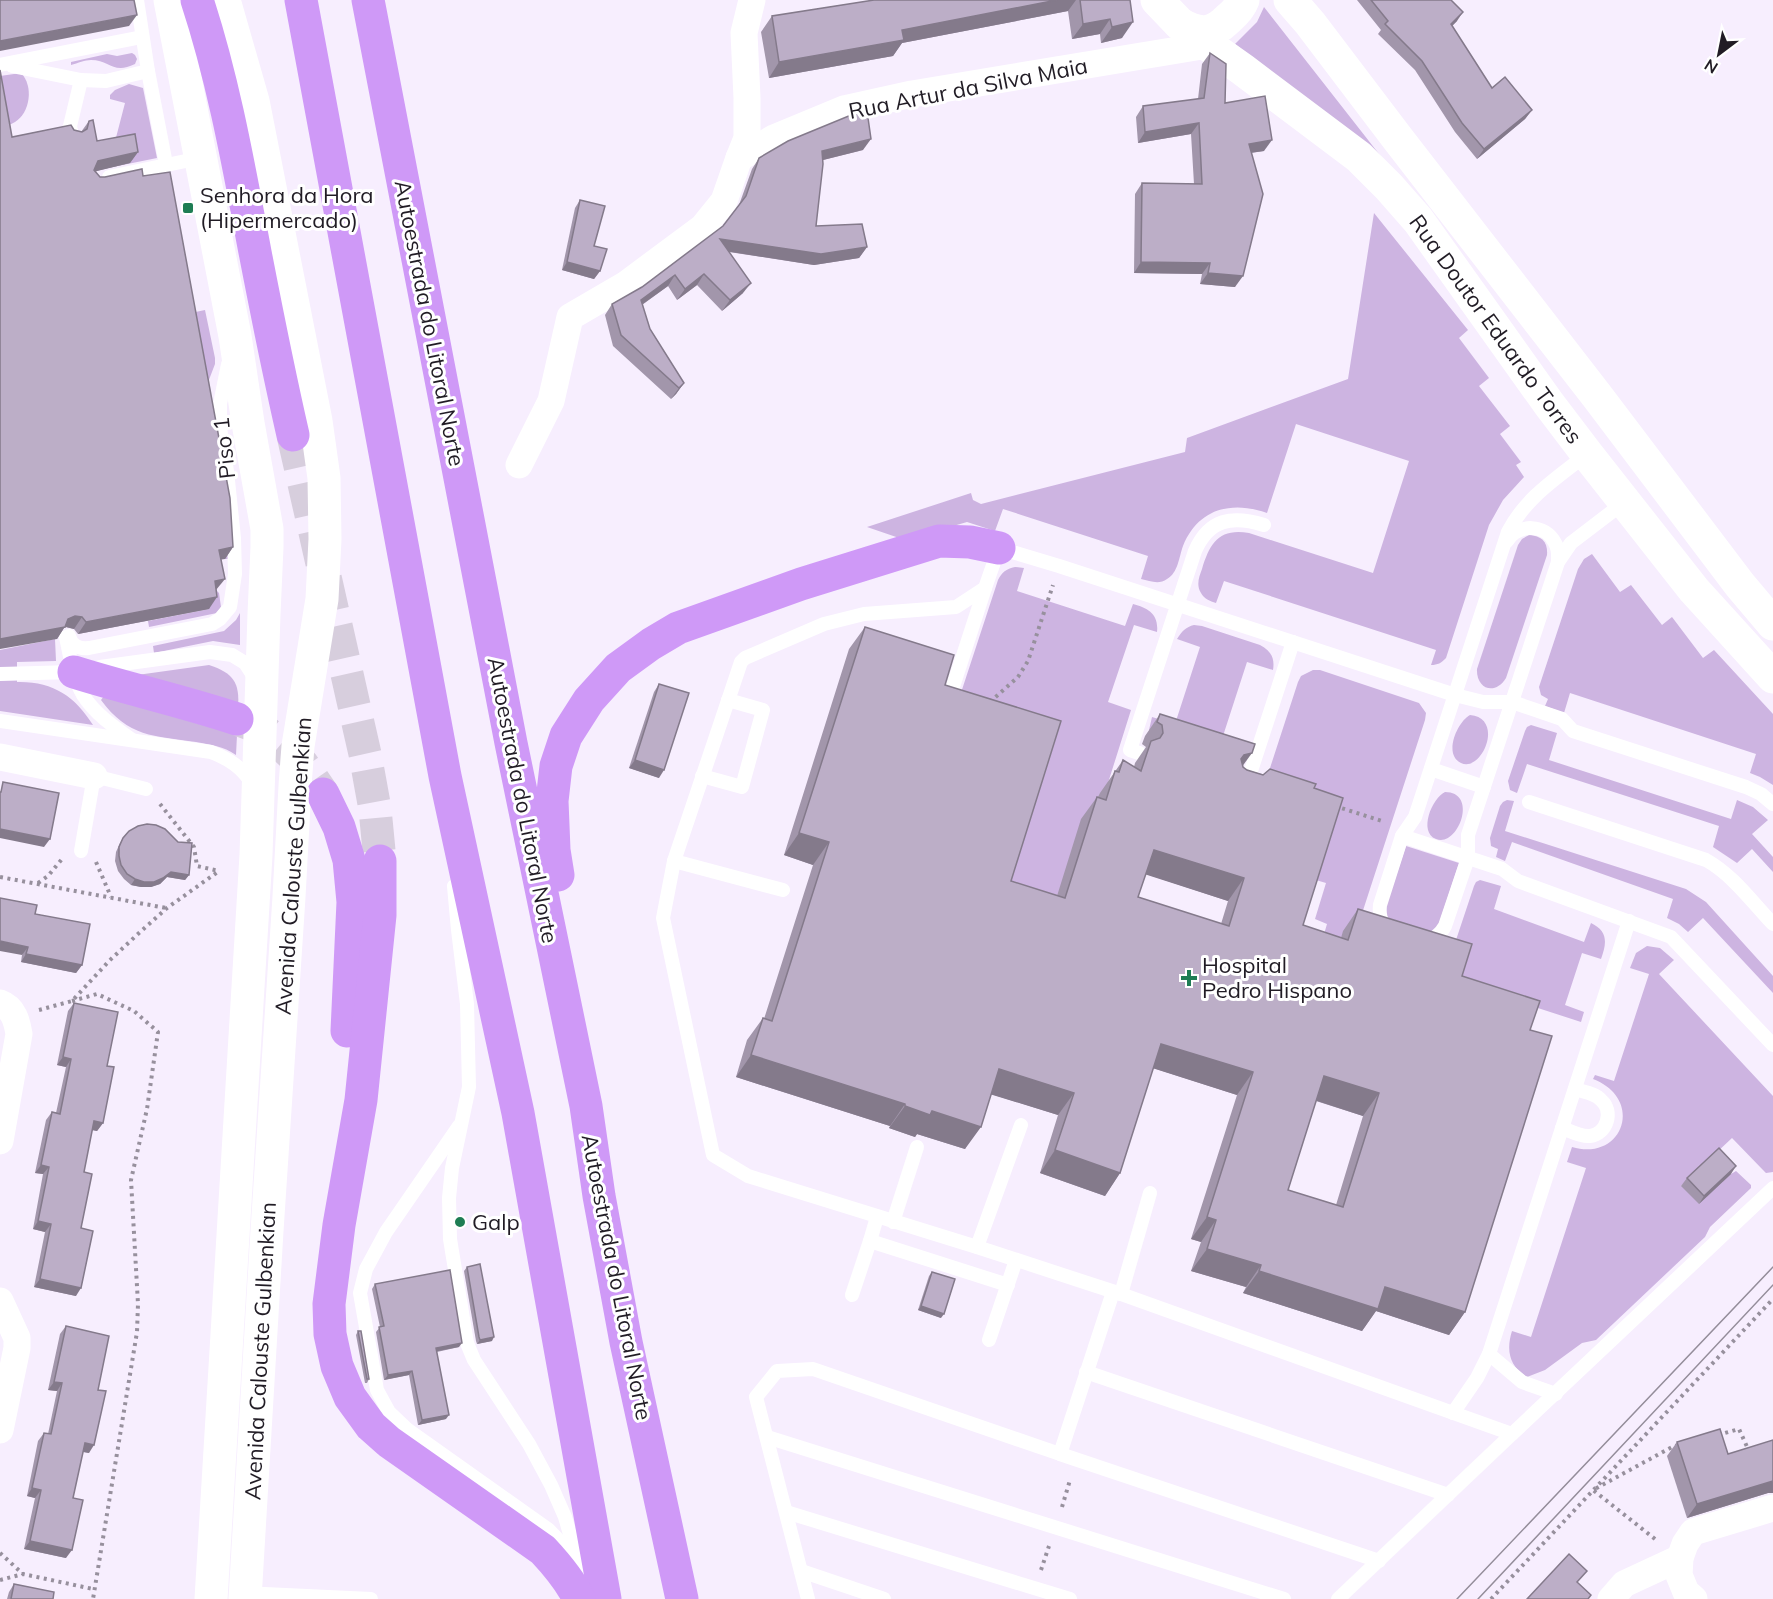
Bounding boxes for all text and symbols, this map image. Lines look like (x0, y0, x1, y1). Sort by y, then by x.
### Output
north arrow (1689, 24, 1749, 84)
street label: Rua Artur da Silva Maia (846, 51, 1090, 125)
text: N (1701, 55, 1721, 78)
street label: Autoestrada do Litoral Norte (389, 178, 471, 468)
place label: Senhora da Hora (Hipermercado) (200, 181, 373, 234)
marker: Senhora da Hora (Hipermercado) (181, 201, 195, 215)
street label: Rua Doutor Eduardo Torres (1403, 209, 1589, 449)
street label: Piso 1 (207, 416, 241, 480)
street label: Autoestrada do Litoral Norte (482, 655, 564, 945)
street label: Avenida Calouste Gulbenkian (269, 716, 317, 1016)
place label: Hospital Pedro Hispano (1202, 951, 1352, 1004)
marker: Hospital Pedro Hispano (1180, 969, 1198, 987)
street label: Autoestrada do Litoral Norte (576, 1132, 658, 1422)
street label: Avenida Calouste Gulbenkian (238, 1201, 282, 1501)
place label: Galp (472, 1208, 520, 1236)
marker: Galp (453, 1215, 467, 1229)

